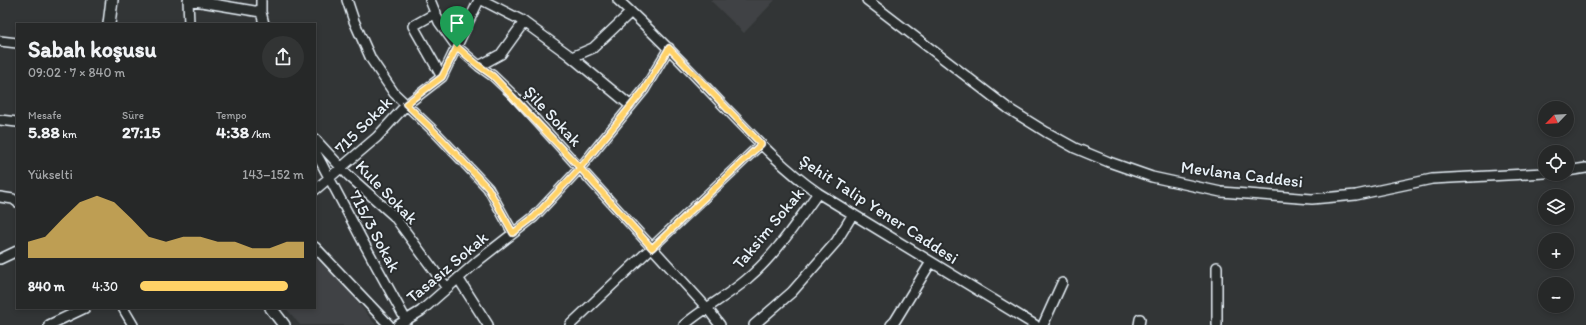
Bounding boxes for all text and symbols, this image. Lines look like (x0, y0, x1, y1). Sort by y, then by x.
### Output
pin (440, 6, 474, 47)
icon: arrive (446, 12, 468, 34)
text: Sabah koşusu (28, 36, 157, 63)
button: share (262, 36, 304, 78)
text: 09:02 · 7 × 840 m (28, 65, 125, 80)
street label: Şile Sokak (520, 82, 586, 150)
street label: 715 Sokak (330, 92, 396, 158)
north arrow (1538, 101, 1574, 137)
map controls (1538, 101, 1574, 313)
text: Mesafe (28, 109, 62, 122)
text: Süre (122, 109, 144, 122)
text: Tempo (216, 109, 247, 122)
text: 5.88 (28, 122, 60, 142)
text: 27:15 (122, 122, 160, 142)
text: 4:38 (216, 122, 249, 142)
text: km (60, 128, 77, 141)
text: /km (249, 128, 271, 141)
button: locate (1538, 145, 1574, 181)
street label: Şehit Talip Yener Caddesi (796, 150, 962, 268)
street label: Kule Sokak (352, 156, 423, 228)
street label: Mevlana Caddesi (1180, 157, 1304, 191)
text: Yükselti (28, 167, 73, 182)
text: 143–152 m (242, 167, 304, 182)
street label: Taksim Sokak (728, 183, 808, 273)
street label: 715/3 Sokak (345, 187, 405, 276)
button: layers (1538, 189, 1574, 225)
street label: Tasasız Sokak (402, 227, 492, 307)
button: + (1538, 233, 1574, 269)
button: − (1538, 277, 1574, 313)
text: 840 m (28, 279, 65, 294)
text: 4:30 (92, 279, 118, 294)

